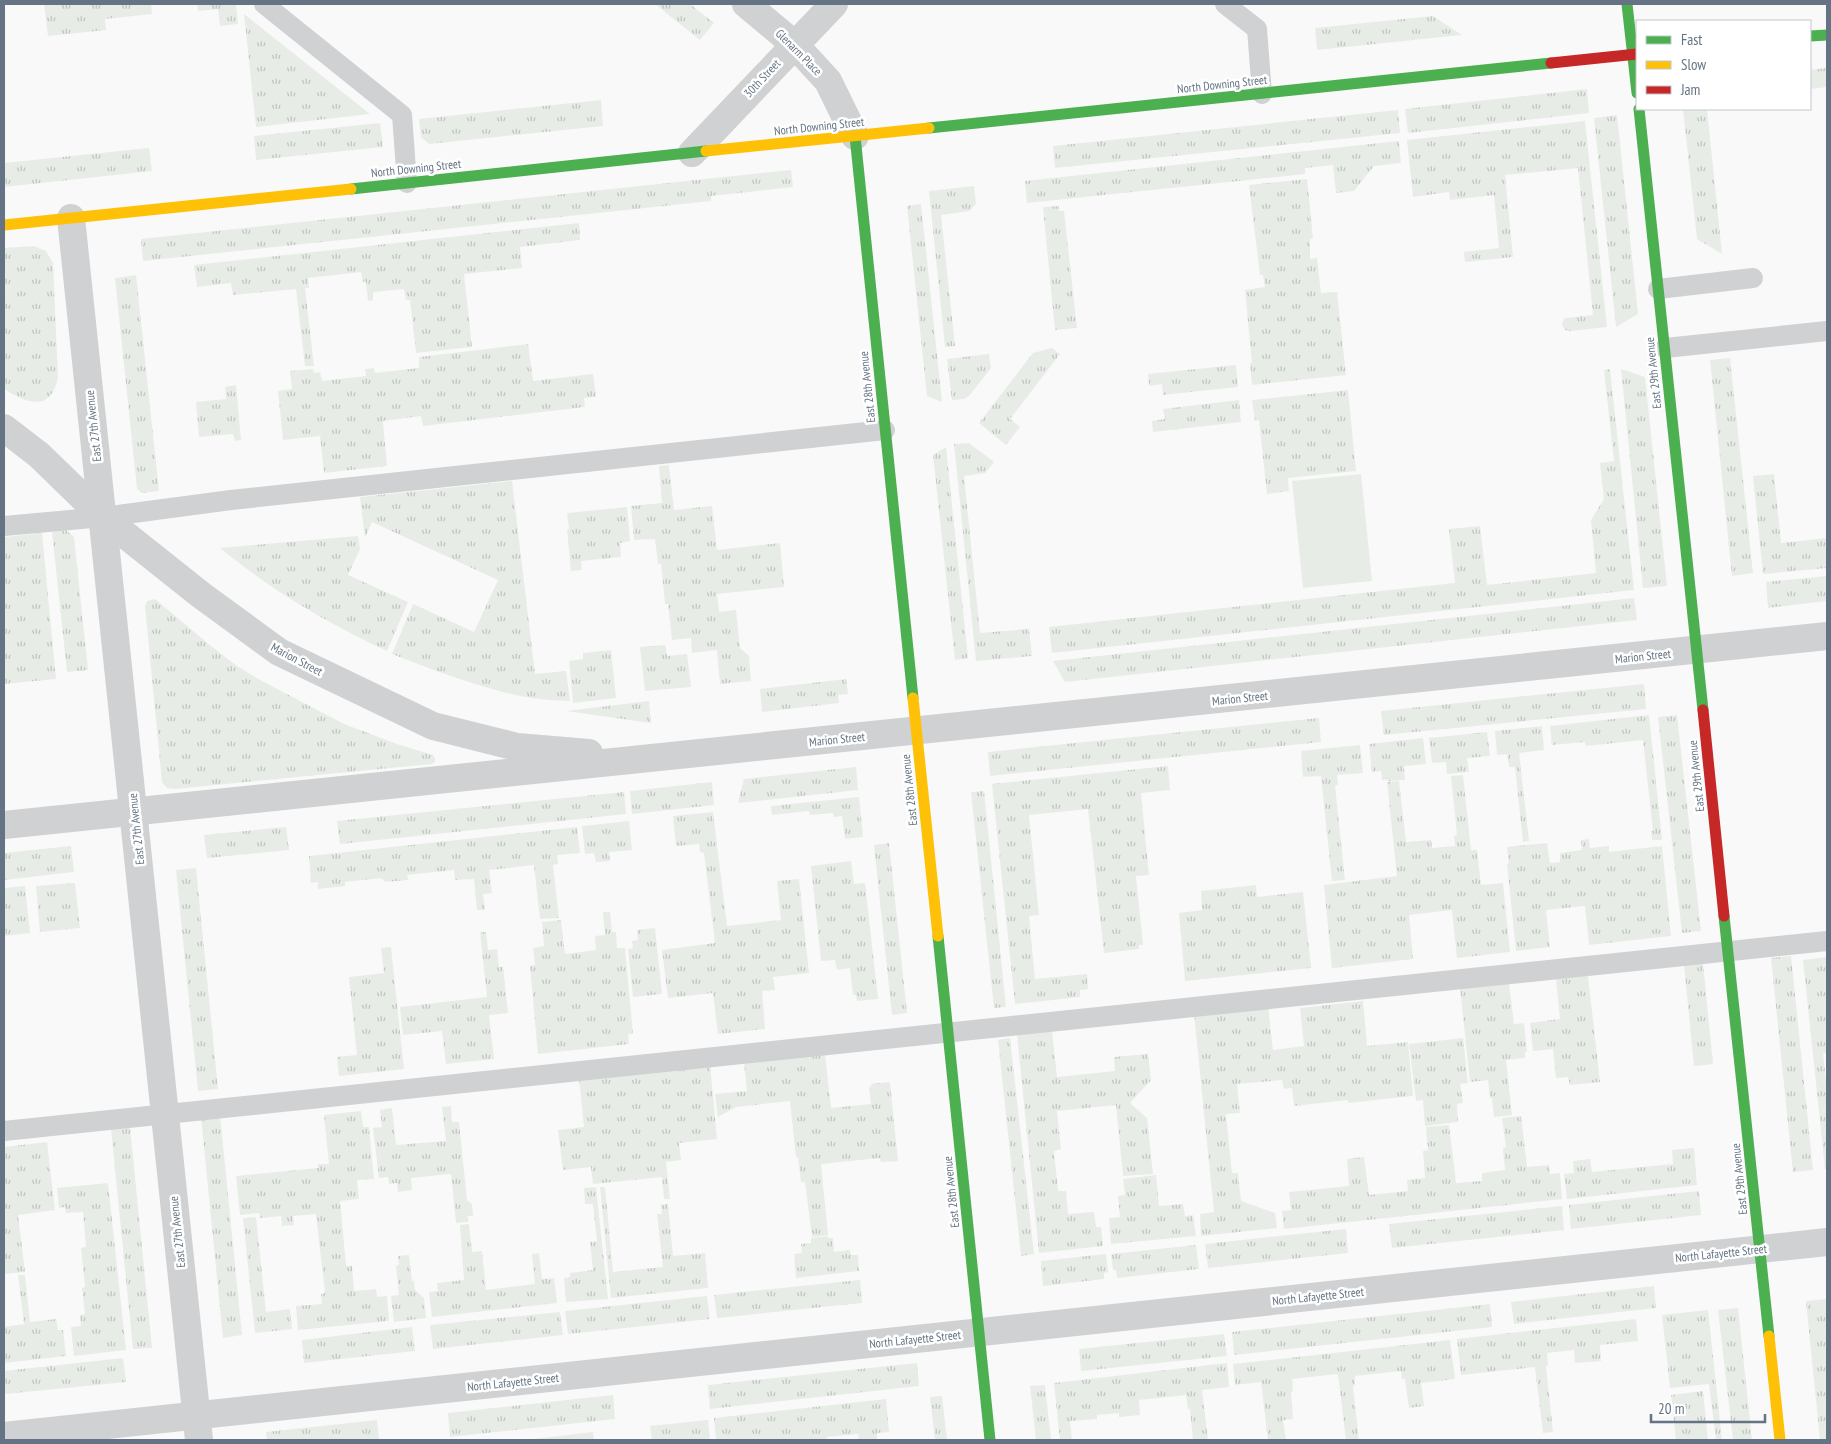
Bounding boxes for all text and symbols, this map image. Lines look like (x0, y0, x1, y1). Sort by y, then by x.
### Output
legend (1636, 20, 1811, 110)
street label: Glenarm Place (773, 26, 825, 78)
text: Fast (1681, 30, 1702, 49)
street label: 30th Street (741, 55, 784, 100)
text: Slow (1681, 55, 1706, 74)
street label: North Downing Street (1176, 72, 1268, 96)
text: Jam (1680, 80, 1700, 99)
street label: North Downing Street (773, 114, 865, 138)
street label: North Downing Street (370, 156, 462, 180)
street label: East 29th Avenue (1642, 336, 1664, 409)
street label: East 28th Avenue (856, 350, 878, 423)
street label: East 27th Avenue (82, 390, 104, 462)
street label: Marion Street (269, 639, 326, 679)
street label: Marion Street (1614, 646, 1672, 666)
street label: Marion Street (1211, 688, 1269, 708)
street label: Marion Street (808, 729, 866, 749)
street label: East 29th Avenue (1685, 739, 1707, 812)
street label: East 28th Avenue (898, 753, 920, 826)
street label: East 27th Avenue (125, 793, 147, 865)
street label: East 29th Avenue (1728, 1142, 1750, 1215)
street label: East 28th Avenue (940, 1155, 962, 1228)
street label: East 27th Avenue (166, 1196, 188, 1268)
street label: North Lafayette Street (1674, 1241, 1768, 1265)
street label: North Lafayette Street (1271, 1284, 1365, 1308)
street label: North Lafayette Street (868, 1327, 962, 1351)
street label: North Lafayette Street (466, 1370, 560, 1394)
scale bar (1651, 1392, 1765, 1424)
text: 20 m (1658, 1399, 1684, 1418)

